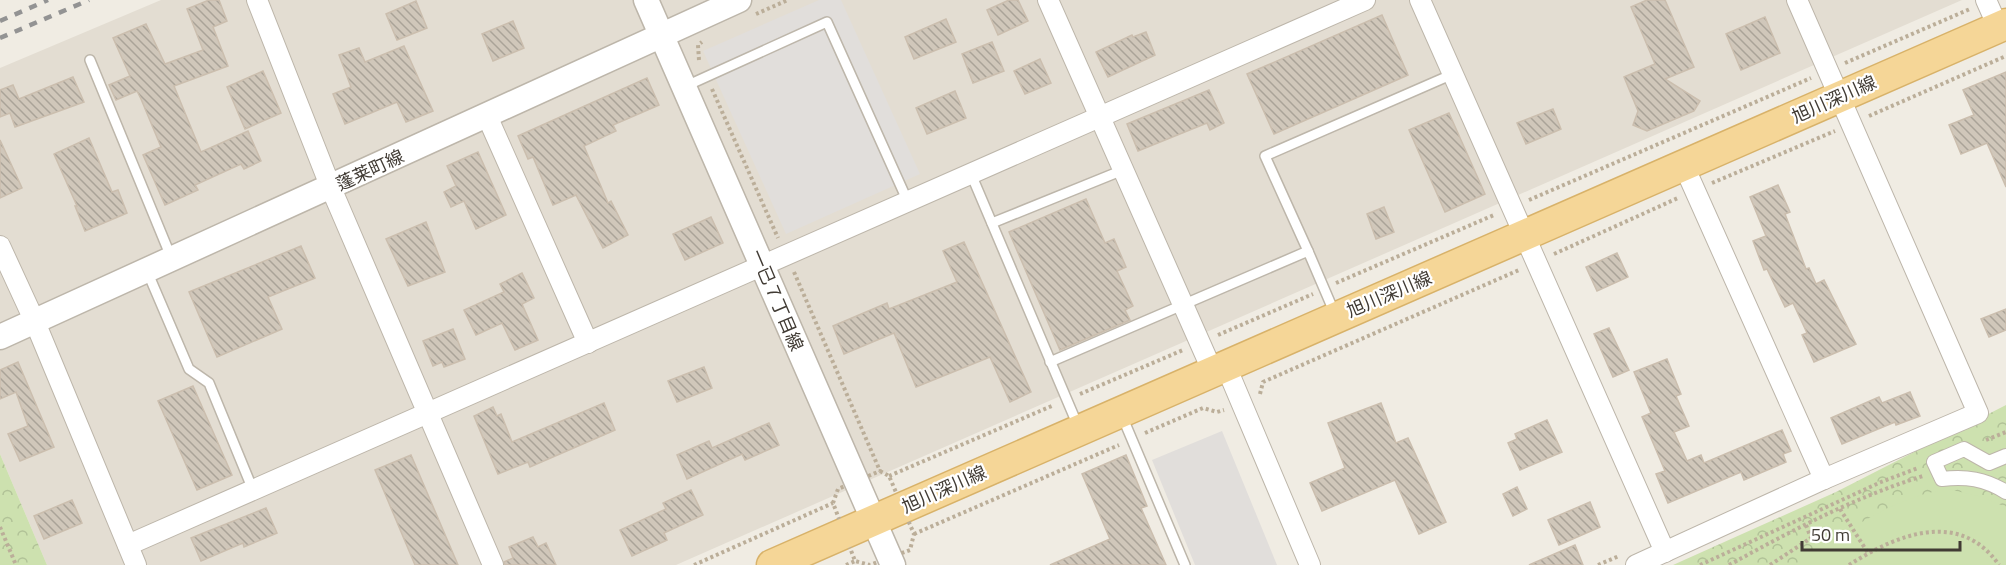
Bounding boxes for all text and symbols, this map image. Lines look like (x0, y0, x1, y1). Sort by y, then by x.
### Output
street label: 旭川深川線 (1787, 68, 1881, 130)
street label: 蓬莱町線 (332, 143, 408, 197)
street label: 一已７丁目線 (743, 245, 811, 355)
street label: 旭川深川線 (1342, 264, 1436, 324)
street label: 旭川深川線 (897, 458, 991, 520)
scale bar (1802, 514, 1960, 552)
text: 50 m (1811, 521, 1850, 548)

